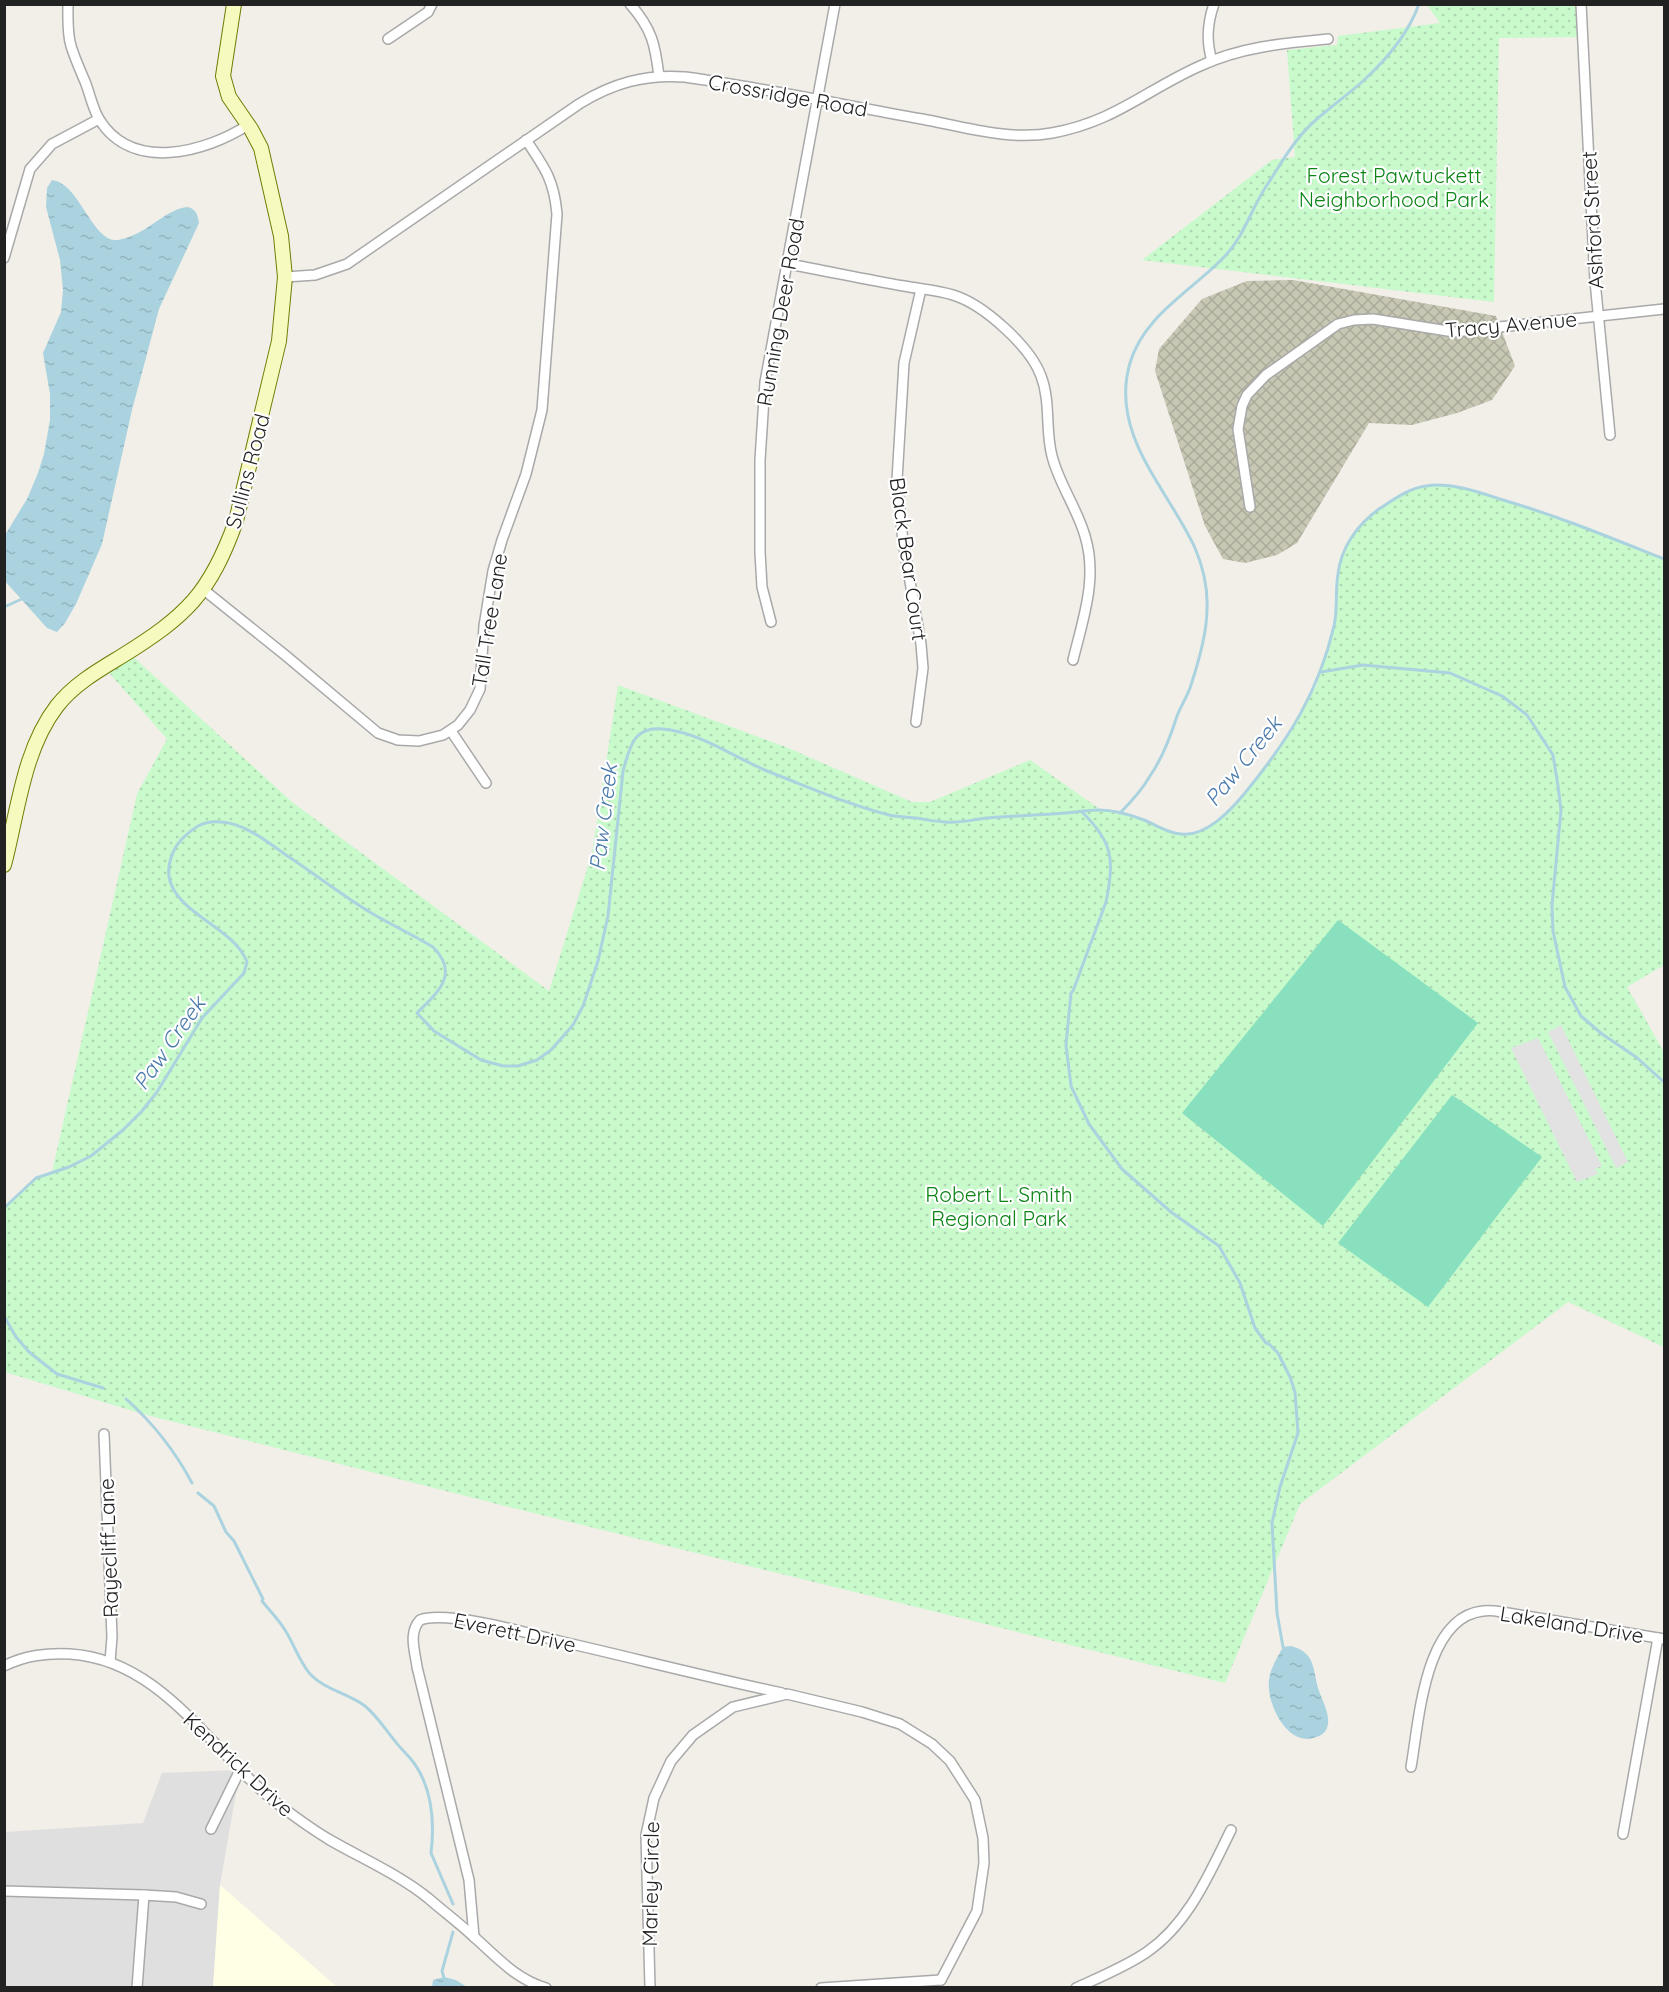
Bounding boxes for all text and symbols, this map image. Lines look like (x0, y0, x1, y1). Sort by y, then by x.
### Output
street label: Crossridge Road (706, 68, 870, 122)
street label: Ashford Street (1575, 150, 1609, 290)
park label: Forest Pawtuckett Neighborhood Park (1299, 162, 1489, 212)
street label: Running Deer Road (751, 216, 809, 408)
street label: Tracy Avenue (1444, 305, 1578, 343)
street label: Sullins Road (219, 411, 275, 531)
street label: Black Bear Court (885, 476, 933, 642)
street label: Tall Tree Lane (466, 551, 512, 689)
water label: Paw Creek (1198, 709, 1289, 812)
water label: Paw Creek (583, 760, 624, 872)
water label: Paw Creek (127, 989, 213, 1095)
park label: Robert L. Smith Regional Park (925, 1181, 1073, 1231)
street label: Rayecliff Lane (93, 1478, 123, 1618)
street label: Lakeland Drive (1498, 1600, 1646, 1648)
street label: Everett Drive (451, 1606, 579, 1658)
street label: Kendrick Drive (178, 1706, 300, 1822)
street label: Marley Circle (636, 1821, 664, 1947)

